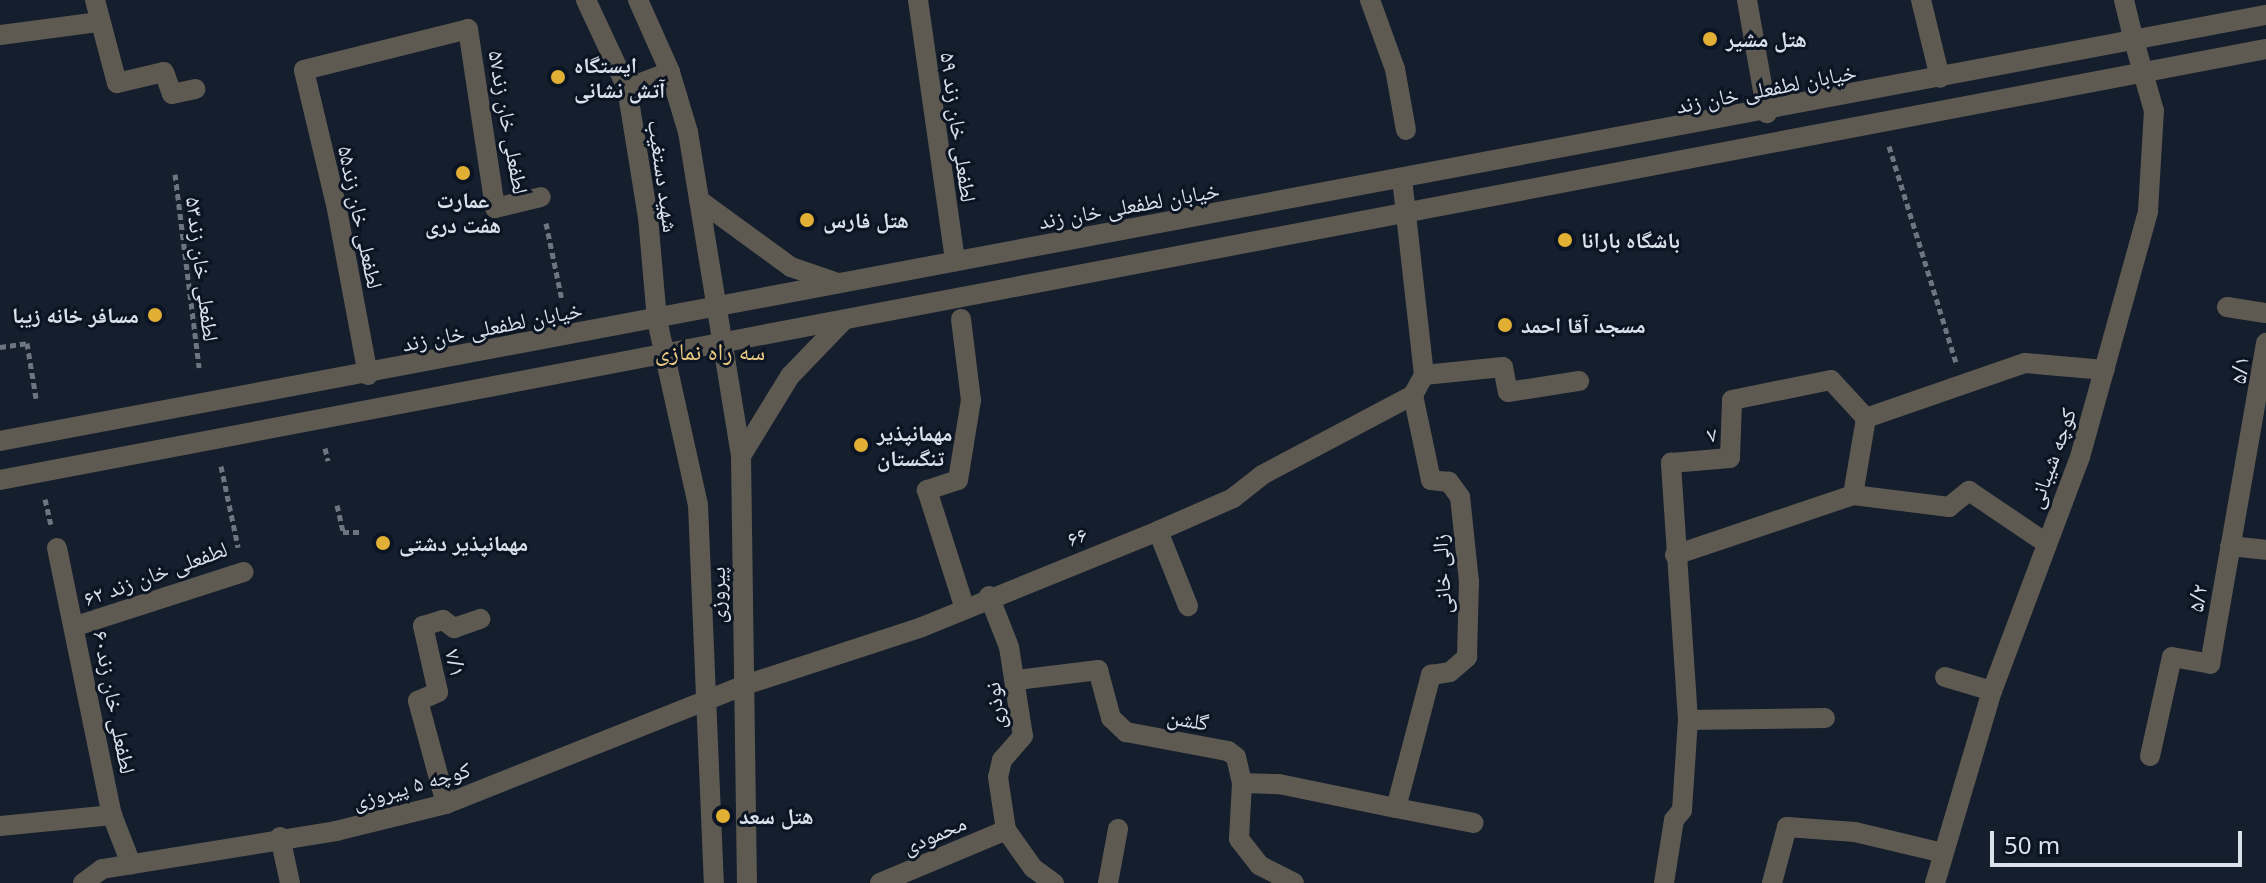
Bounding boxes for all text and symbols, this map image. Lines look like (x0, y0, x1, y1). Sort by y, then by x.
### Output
place label: هتل مشیر (1726, 26, 1807, 52)
marker: هتل مشیر (1701, 30, 1719, 48)
street label: لطفعلی خان زند۵۷ (483, 48, 535, 196)
street label: لطفعلی خان زند ۵۹ (935, 50, 983, 204)
place label: ایستگاه آتش نشانی (574, 51, 665, 102)
street label: خیابان لطفعلی خان زند (1674, 58, 1858, 118)
marker: ایستگاه آتش نشانی (549, 68, 567, 86)
street label: شهید دستغیب (643, 118, 685, 234)
street label: لطفعلی خان زند۵۵ (333, 143, 389, 291)
marker: عمارت هفت دری (454, 164, 472, 182)
street label: خیابان لطفعلی خان زند (1037, 176, 1221, 234)
place label: عمارت هفت دری (425, 186, 501, 238)
street label: لطفعلی خان زند۵۳ (181, 195, 225, 343)
place label: هتل فارس (823, 207, 909, 233)
marker: هتل فارس (798, 211, 816, 229)
place label: باشگاه بارانا (1581, 227, 1680, 253)
marker: باشگاه بارانا (1556, 231, 1574, 249)
street label: خیابان لطفعلی خان زند (400, 296, 584, 356)
place label: مسافر خانه زیبا (12, 302, 139, 328)
marker: مسافر خانه زیبا (146, 306, 164, 324)
place label: مسجد آقا احمد (1521, 312, 1646, 338)
marker: مسجد آقا احمد (1496, 316, 1514, 334)
district label: سه راه نمازی (655, 337, 765, 365)
street label: ۵/۱ (2224, 355, 2254, 385)
street label: کوچه شیبانی (2021, 404, 2081, 512)
place label: مهمانپذیر تنگستان (877, 419, 952, 470)
street label: ۷ (1705, 420, 1719, 448)
marker: مهمانپذیر تنگستان (852, 436, 870, 454)
street label: ۶۶ (1063, 520, 1091, 552)
place label: مهمانپذیر دشتی (399, 530, 528, 556)
street label: زالی خانی (1426, 533, 1456, 615)
marker: مهمانپذیر دشتی (374, 534, 392, 552)
street label: لطفعلی خان زند ۶۲ (80, 535, 230, 611)
street label: پیروزی (704, 567, 730, 623)
street label: ۵/۲ (2182, 582, 2212, 614)
street label: لطفعلی خان زند۶۰ (88, 628, 142, 776)
street label: ۷/۱ (440, 646, 472, 680)
street label: نوذری (978, 681, 1010, 731)
street label: گلشن (1165, 702, 1211, 736)
street label: کوچه ۵ پیروزی (349, 756, 473, 814)
place label: هتل سعد (739, 803, 813, 829)
marker: هتل سعد (714, 807, 732, 825)
street label: محمودی (898, 809, 970, 859)
scale bar (1994, 815, 2246, 865)
text: 50 m (2004, 828, 2060, 861)

